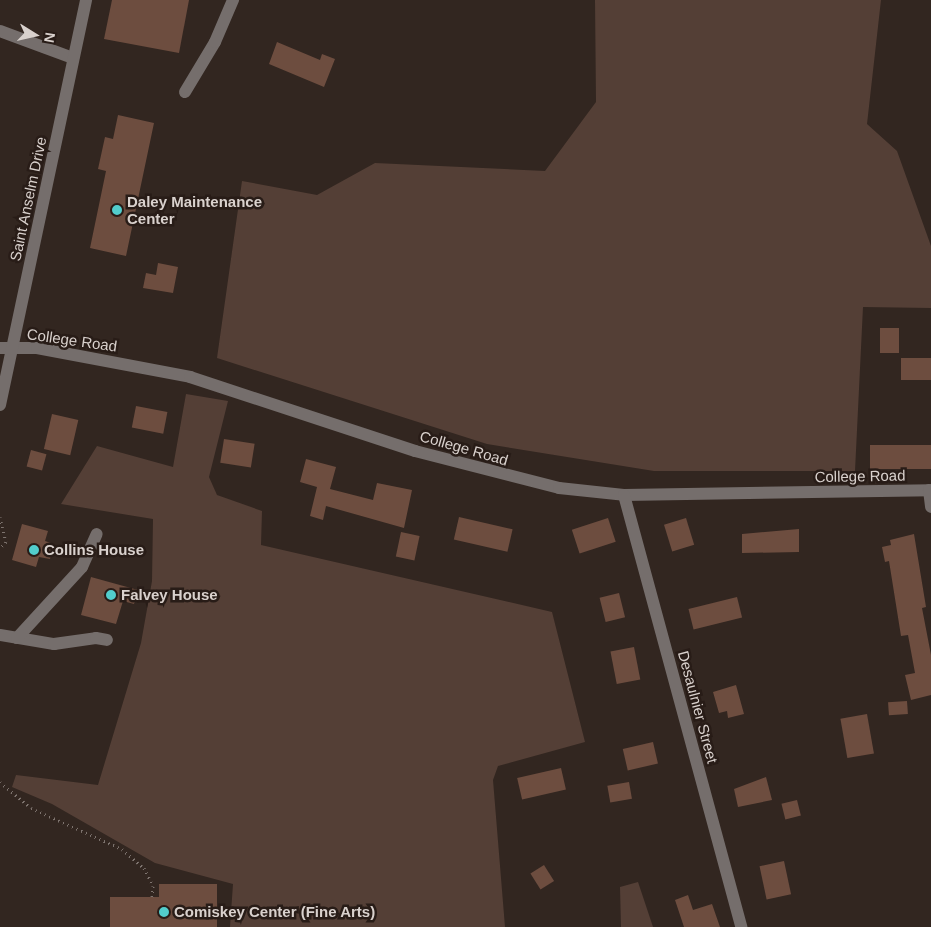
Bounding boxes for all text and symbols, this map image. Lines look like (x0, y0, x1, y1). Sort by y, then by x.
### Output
north arrow (10, 10, 60, 60)
text: N (41, 31, 59, 44)
street label: Saint Anselm Drive (6, 135, 50, 263)
place label: Daley Maintenance Center (127, 192, 262, 227)
marker: Daley Maintenance Center (111, 204, 123, 216)
street label: College Road (26, 325, 118, 355)
street label: College Road (418, 427, 510, 469)
street label: College Road (814, 466, 906, 486)
place label: Collins House (44, 541, 144, 559)
marker: Collins House (28, 544, 40, 556)
place label: Falvey House (121, 586, 218, 604)
marker: Falvey House (105, 589, 117, 601)
street label: Desaulnier Street (674, 649, 722, 765)
place label: Comiskey Center (Fine Arts) (174, 903, 376, 921)
marker: Comiskey Center (Fine Arts) (158, 906, 170, 918)

